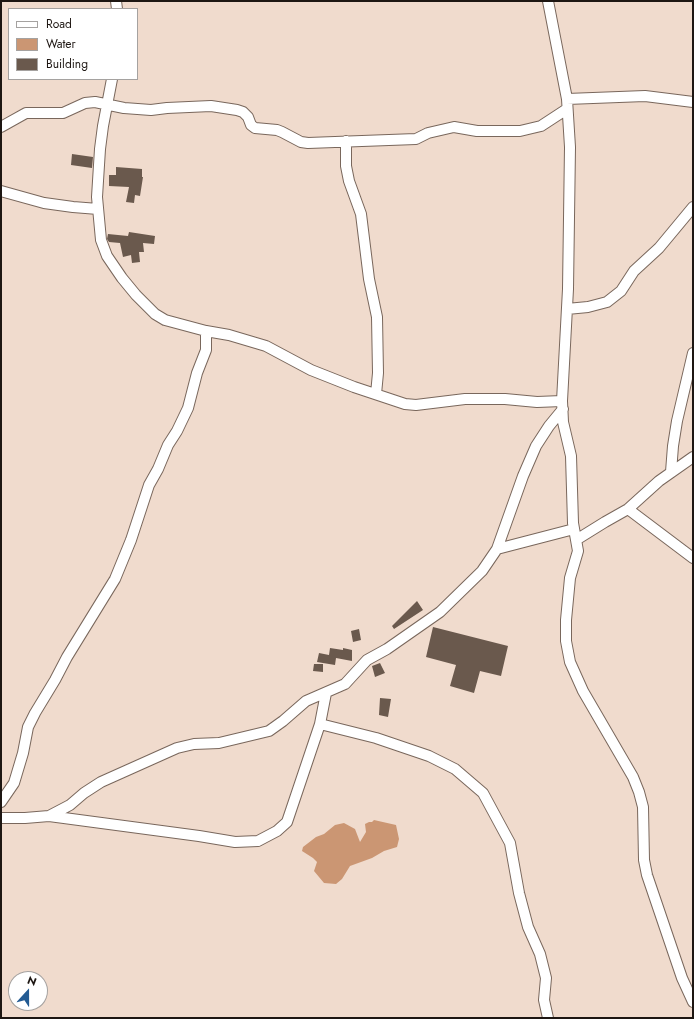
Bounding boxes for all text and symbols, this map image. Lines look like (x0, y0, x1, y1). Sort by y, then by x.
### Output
legend (8, 8, 138, 80)
text: Road (46, 15, 72, 33)
text: Water (46, 35, 76, 53)
text: Building (46, 55, 88, 73)
north arrow (8, 971, 48, 1011)
text: N (25, 972, 39, 990)

